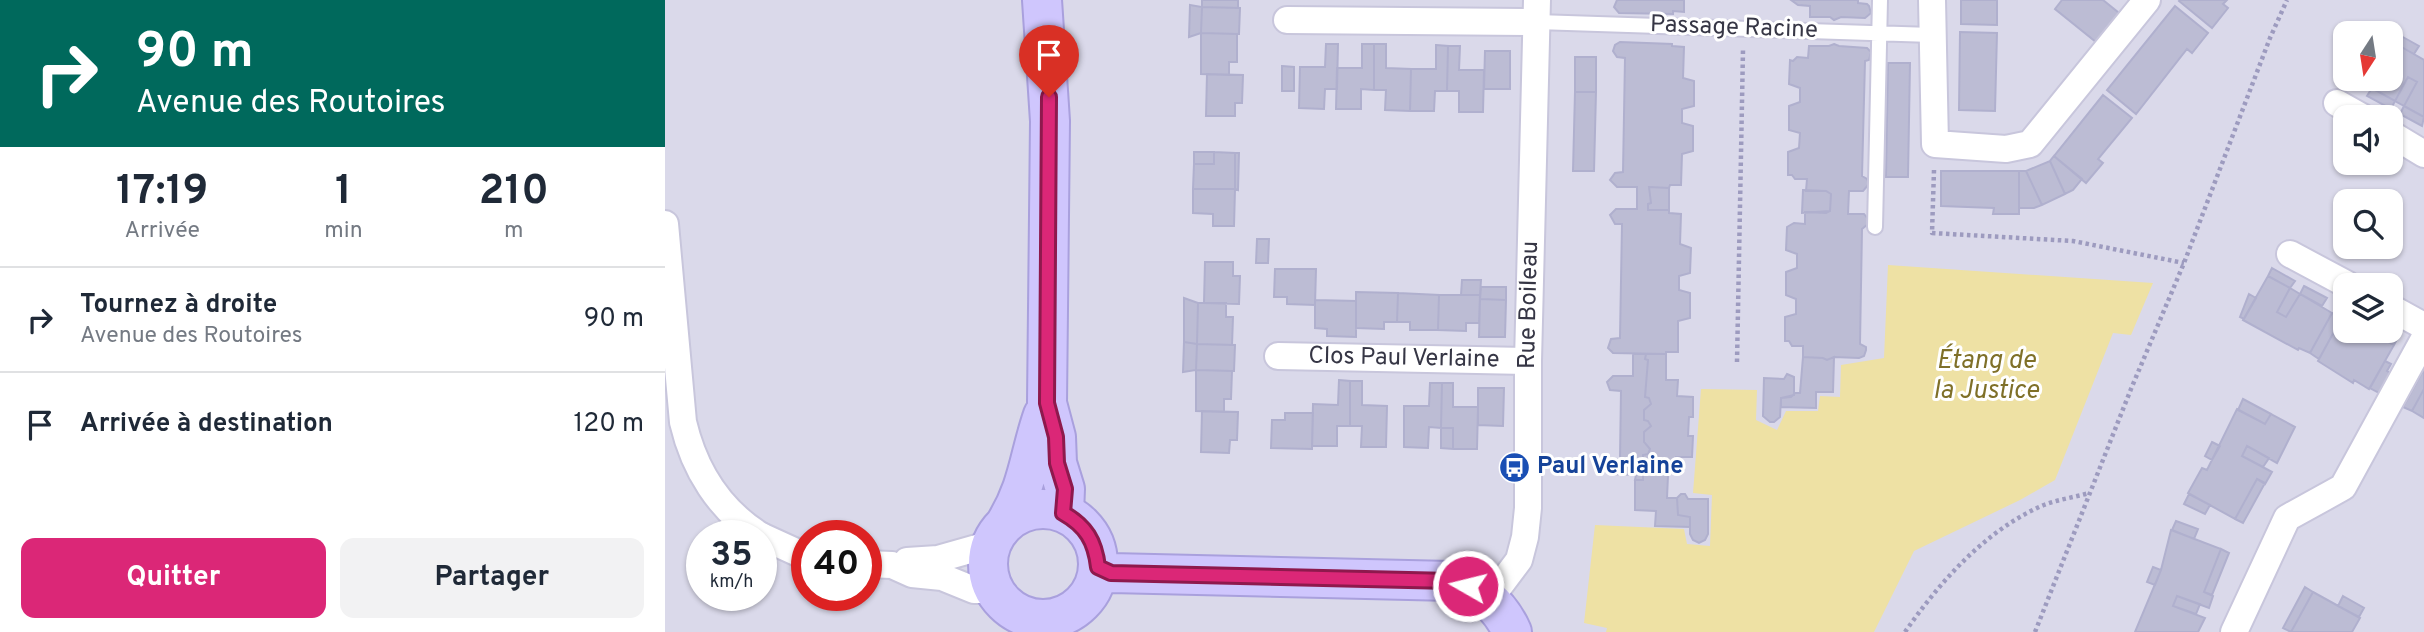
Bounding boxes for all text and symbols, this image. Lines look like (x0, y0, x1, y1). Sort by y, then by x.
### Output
street label: Passage Racine (1649, 10, 1819, 46)
north arrow (2333, 21, 2403, 91)
map controls (2333, 21, 2403, 343)
text: 90 m (136, 23, 254, 85)
pin (1019, 25, 1079, 97)
icon: right (21, 28, 112, 119)
icon: arrive (1030, 36, 1068, 74)
text: Avenue des Routoires (136, 84, 446, 124)
button: sound (2333, 105, 2403, 175)
text: 17:19 (116, 166, 208, 219)
text: 1 (335, 166, 352, 219)
text: 210 (479, 166, 549, 219)
button: search (2333, 189, 2403, 259)
text: Arrivée (124, 217, 200, 246)
text: min (324, 217, 363, 246)
text: m (504, 217, 524, 246)
street label: Rue Boileau (1513, 240, 1546, 369)
button: layers (2333, 273, 2403, 343)
text: Tournez à droite (80, 289, 277, 322)
icon: right (21, 301, 59, 339)
text: 90 m (584, 303, 644, 336)
text: Avenue des Routoires (80, 322, 303, 351)
street label: Clos Paul Verlaine (1308, 342, 1500, 375)
water label: Étang de la Justice (1933, 343, 2040, 408)
icon: arrive (21, 406, 59, 444)
text: Arrivée à destination (80, 408, 333, 441)
text: 120 m (574, 408, 644, 441)
bus stop icon: Paul Verlaine (1497, 450, 1531, 484)
place label: Paul Verlaine (1537, 452, 1684, 482)
speed limit sign: 40 (791, 520, 882, 611)
text: 35 (710, 534, 753, 578)
button: Quitter (21, 538, 326, 618)
button: Partager (340, 538, 644, 618)
position arrow (1431, 549, 1505, 623)
text: km/h (710, 571, 753, 594)

